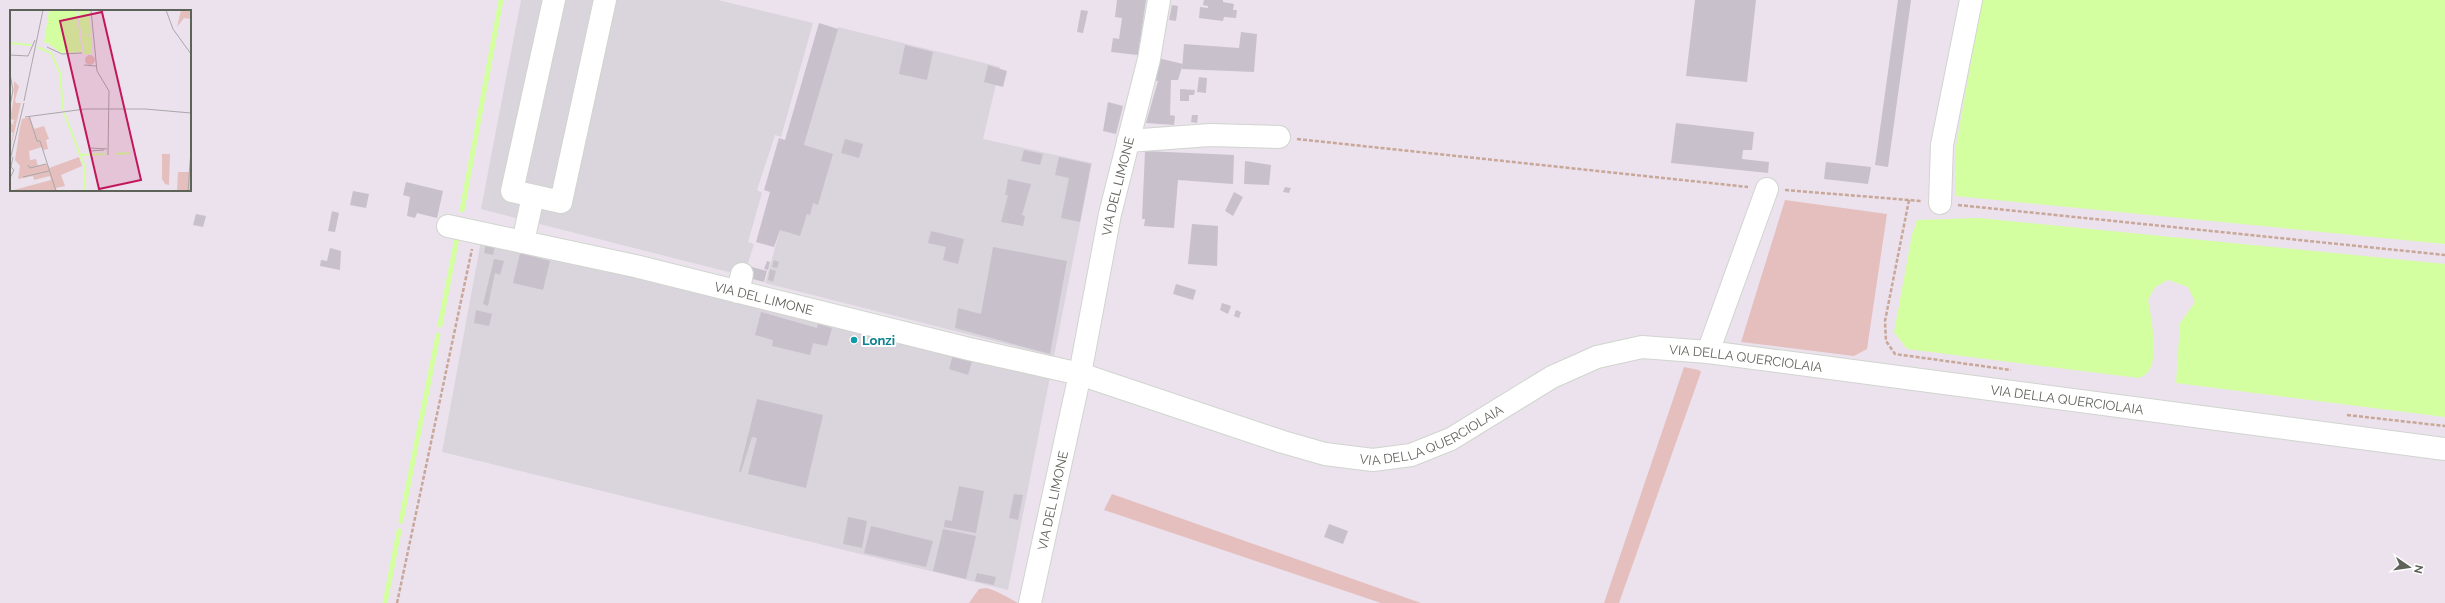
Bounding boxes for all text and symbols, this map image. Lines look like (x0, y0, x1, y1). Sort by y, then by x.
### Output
inset map (10, 10, 191, 191)
street label: VIA DEL LIMONE (1099, 135, 1137, 237)
street label: VIA DEL LIMONE (713, 279, 815, 318)
place label: Lonzi (862, 333, 895, 348)
marker: Lonzi (849, 335, 859, 345)
street label: VIA DELLA QUERCIOLAIA (1669, 342, 1823, 375)
street label: VIA DELLA QUERCIOLAIA (1990, 382, 2145, 417)
street label: VIA DELLA QUERCIOLAIA (1359, 402, 1506, 468)
street label: VIA DEL LIMONE (1035, 449, 1071, 552)
north arrow (2389, 547, 2429, 587)
text: N (2411, 564, 2426, 575)

